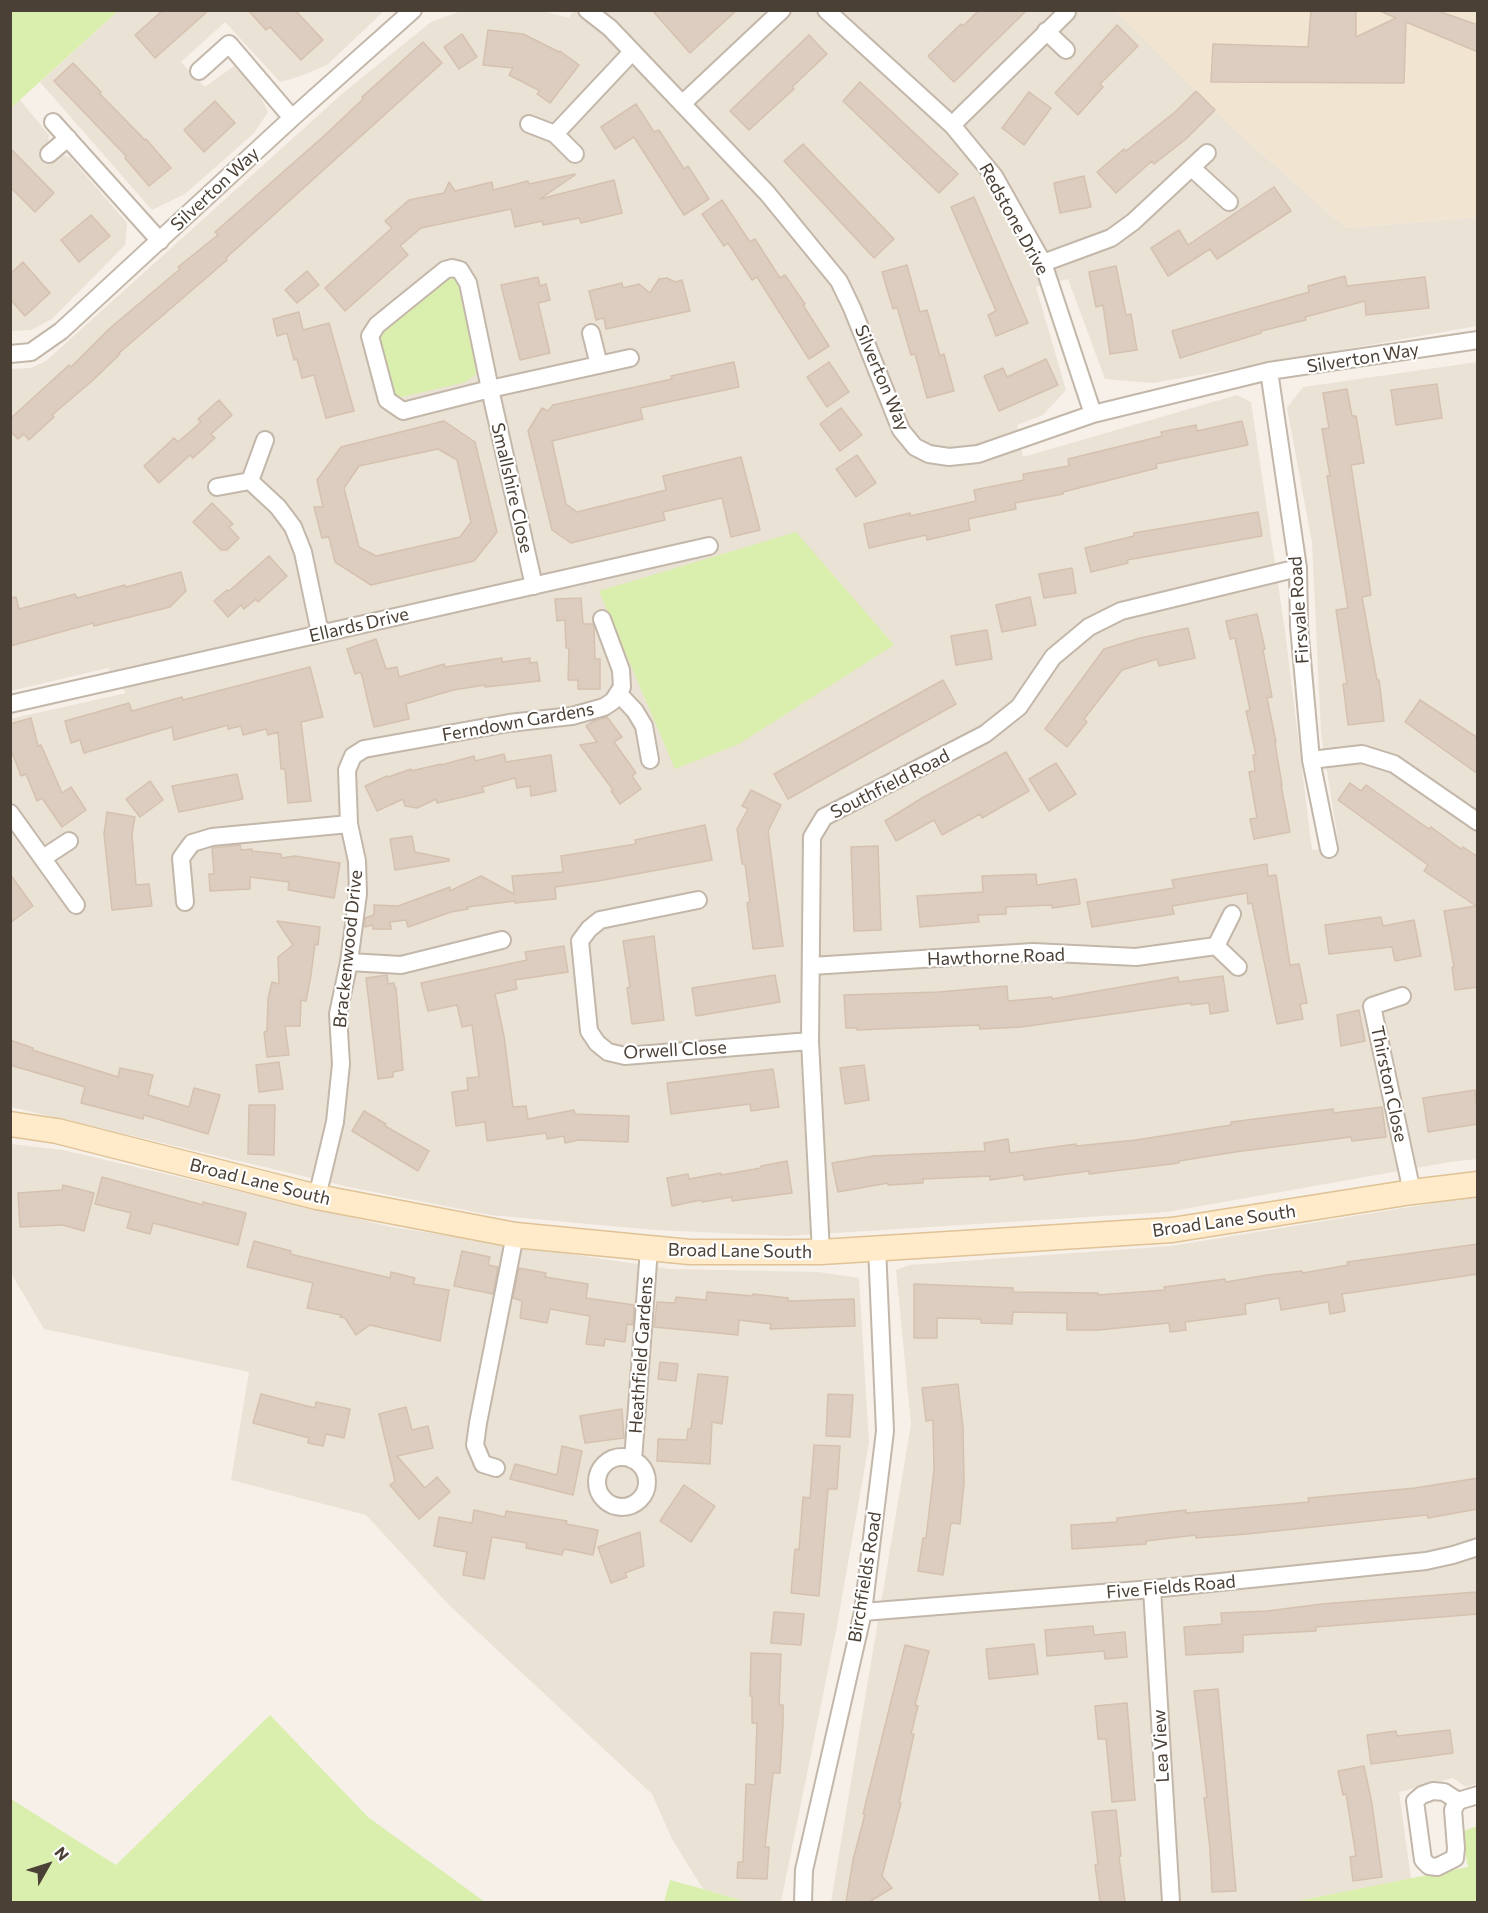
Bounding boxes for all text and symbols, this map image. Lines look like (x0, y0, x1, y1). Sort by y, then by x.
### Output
street label: Silverton Way (166, 143, 264, 235)
street label: Redstone Drive (974, 159, 1054, 279)
street label: Silverton Way (850, 322, 914, 434)
street label: Silverton Way (1305, 338, 1421, 378)
street label: Smallshire Close (487, 421, 537, 555)
street label: Firsvale Road (1284, 555, 1314, 665)
street label: Ellards Drive (307, 603, 411, 647)
street label: Ferndown Gardens (440, 698, 596, 746)
street label: Southfield Road (827, 745, 953, 823)
street label: Brackenwood Drive (329, 869, 367, 1029)
street label: Hawthorne Road (927, 944, 1065, 970)
street label: Thirston Close (1366, 1024, 1412, 1144)
street label: Orwell Close (623, 1037, 727, 1063)
street label: Broad Lane South (187, 1154, 333, 1210)
street label: Broad Lane South (1151, 1200, 1297, 1242)
street label: Broad Lane South (668, 1239, 812, 1263)
street label: Heathfield Gardens (625, 1276, 657, 1434)
street label: Birchfields Road (844, 1510, 886, 1644)
street label: Five Fields Road (1105, 1571, 1237, 1603)
street label: Lea View (1148, 1709, 1174, 1783)
north arrow (18, 1835, 78, 1895)
text: N (51, 1843, 74, 1864)

